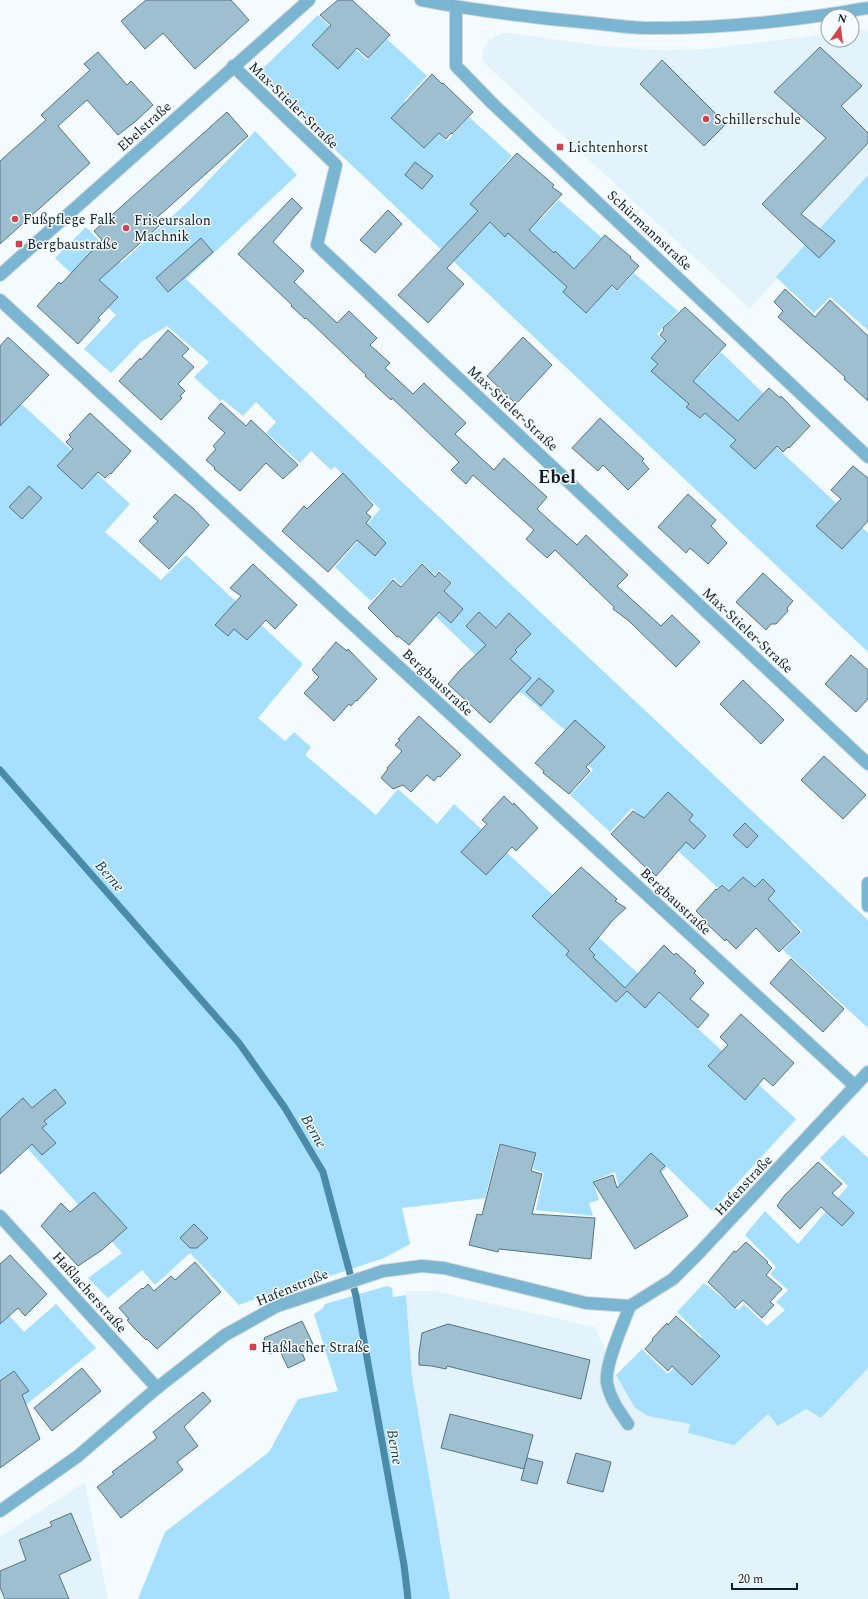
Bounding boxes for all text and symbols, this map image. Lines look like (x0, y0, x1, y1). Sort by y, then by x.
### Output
north arrow (820, 8, 860, 48)
text: N (836, 9, 849, 28)
street label: Max-Stieler-Straße (244, 57, 344, 154)
street label: Ebelstraße (113, 96, 176, 156)
place label: Schillerschule (714, 109, 801, 130)
marker: Schillerschule (701, 114, 711, 124)
place label: Lichtenhorst (568, 137, 648, 158)
marker: Lichtenhorst (555, 142, 565, 152)
street label: Schürmannstraße (602, 185, 697, 276)
place label: Fußpflege Falk (23, 209, 116, 230)
place label: Friseursalon Machnik (134, 210, 211, 247)
marker: Fußpflege Falk (10, 214, 20, 224)
marker: Friseursalon Machnik (121, 223, 131, 233)
place label: Bergbaustraße (27, 234, 118, 255)
marker: Bergbaustraße (14, 239, 24, 249)
street label: Max-Stieler-Straße (462, 360, 563, 456)
district label: Ebel (538, 464, 576, 491)
street label: Max-Stieler-Straße (697, 582, 798, 678)
street label: Bergbaustraße (397, 644, 478, 721)
water label: Berne (89, 855, 130, 898)
street label: Bergbaustraße (635, 863, 716, 940)
water label: Berne (295, 1110, 333, 1153)
street label: Hafenstraße (710, 1150, 777, 1220)
street label: Haßlacherstraße (47, 1247, 132, 1338)
street label: Hafenstraße (253, 1263, 332, 1312)
place label: Haßlacher Straße (261, 1337, 370, 1358)
marker: Haßlacher Straße (248, 1342, 258, 1352)
water label: Berne (380, 1428, 409, 1467)
scale bar (732, 1565, 797, 1591)
text: 20 m (738, 1570, 763, 1589)

